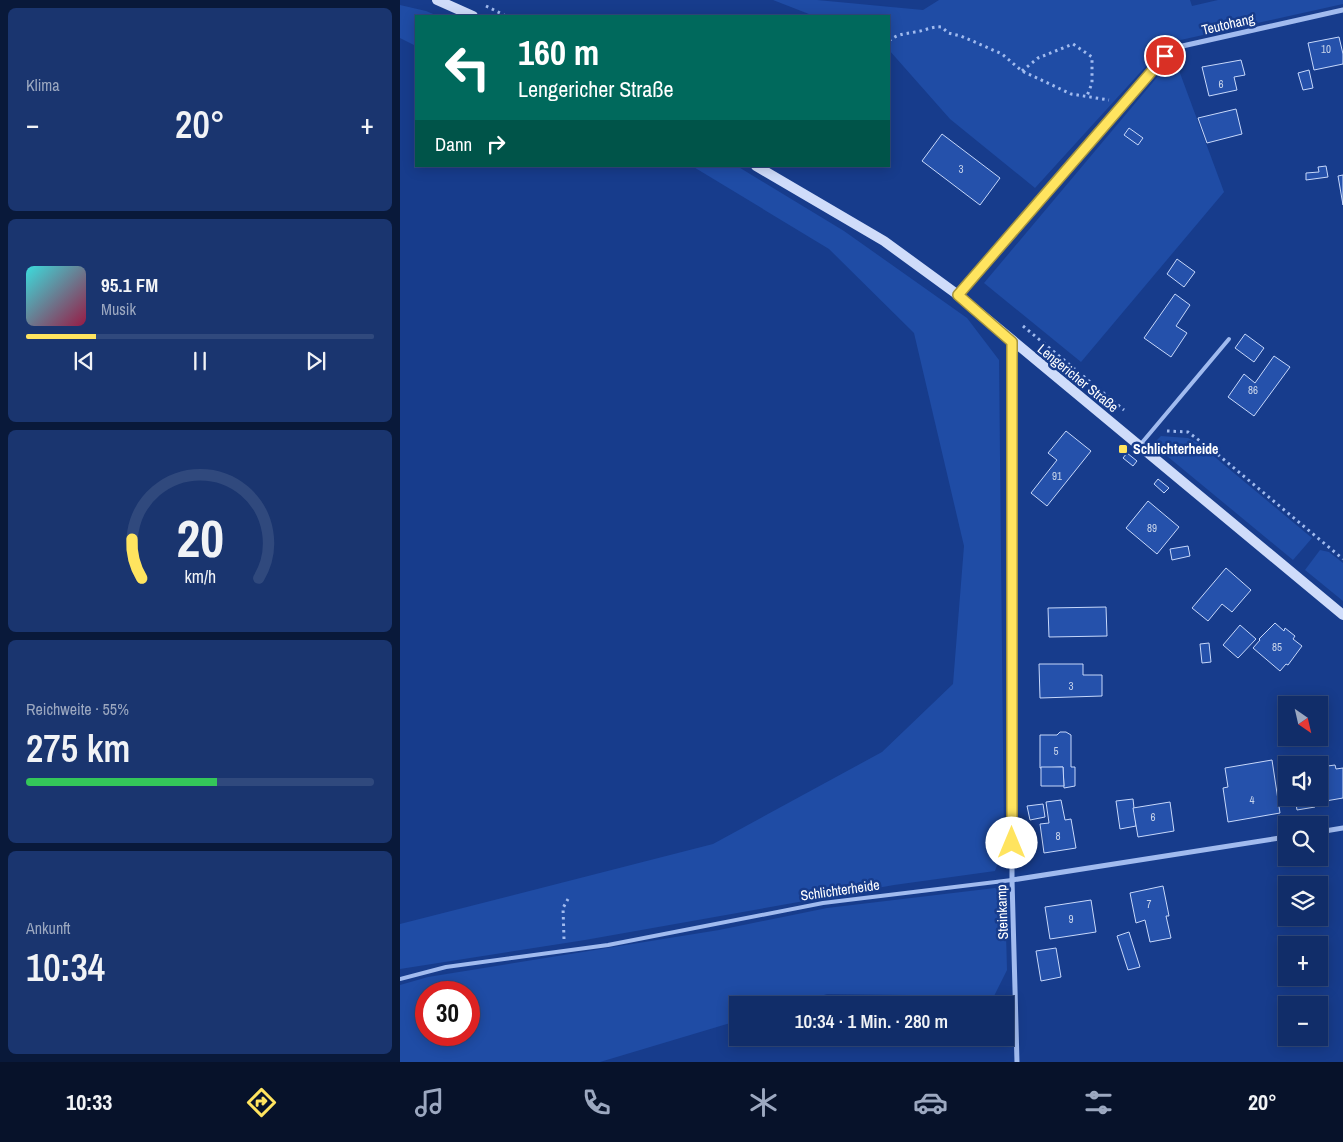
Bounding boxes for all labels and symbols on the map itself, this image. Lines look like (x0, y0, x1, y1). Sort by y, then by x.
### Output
street label: Teutohang (1200, 9, 1257, 39)
pin (1144, 35, 1186, 77)
house number: 10 (1321, 42, 1331, 56)
house number: 6 (1218, 77, 1224, 91)
house number: 3 (958, 162, 964, 176)
street label: Lengericher Straße (1034, 340, 1122, 416)
house number: 86 (1248, 383, 1258, 397)
place label: Schlichterheide (1133, 440, 1219, 458)
marker: Schlichterheide (1117, 443, 1129, 455)
house number: 91 (1052, 469, 1062, 483)
house number: 89 (1147, 521, 1157, 535)
house number: 85 (1272, 640, 1282, 654)
house number: 3 (1068, 679, 1074, 693)
north arrow (1278, 696, 1328, 746)
house number: 5 (1053, 744, 1059, 758)
house number: 4 (1249, 793, 1255, 807)
house number: 6 (1150, 810, 1156, 824)
position arrow (985, 816, 1037, 868)
house number: 8 (1055, 829, 1061, 843)
street label: Schlichterheide (799, 876, 881, 904)
street label: Steinkamp (992, 884, 1012, 940)
house number: 7 (1146, 897, 1152, 911)
house number: 9 (1068, 912, 1074, 926)
speed limit sign: 30 (415, 981, 480, 1046)

